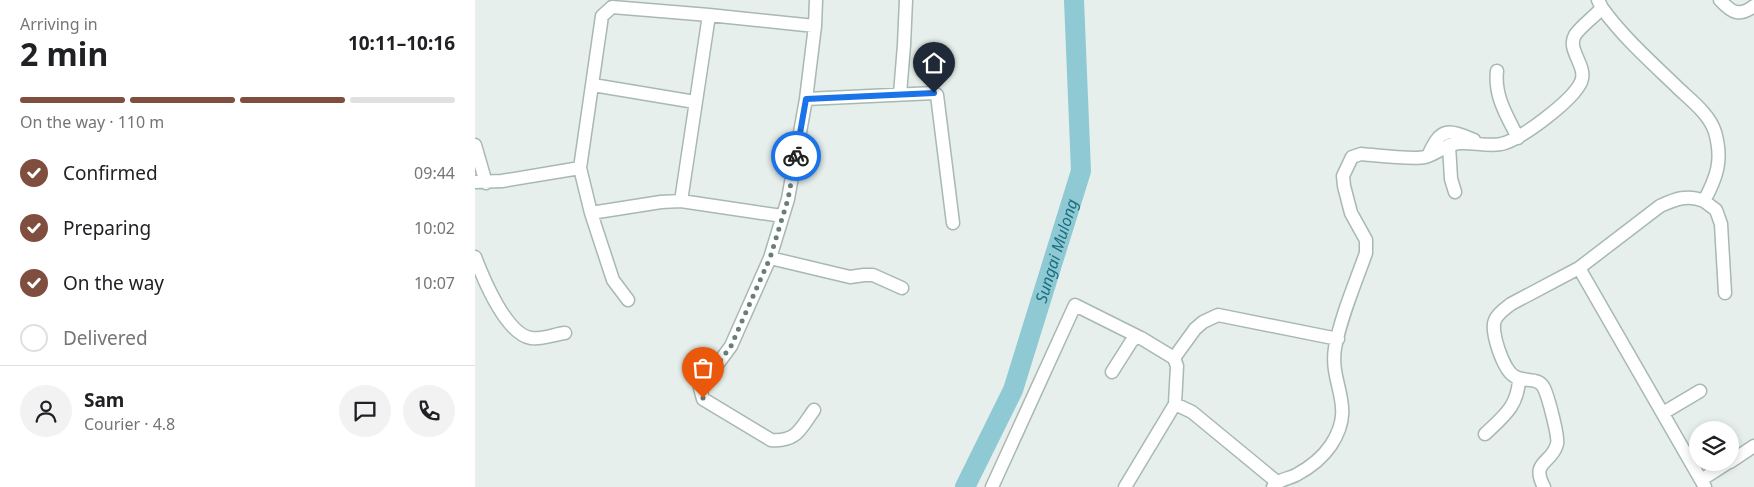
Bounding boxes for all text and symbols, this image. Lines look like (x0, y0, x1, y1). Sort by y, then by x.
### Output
text: Arriving in (20, 13, 98, 35)
text: 10:11–10:16 (348, 30, 455, 56)
text: 2 min (20, 32, 108, 75)
pin (913, 42, 955, 93)
icon: home (920, 49, 948, 77)
text: On the way · 110 m (20, 111, 164, 133)
courier (771, 131, 821, 181)
icon: bike (782, 142, 810, 170)
icon: check (20, 159, 48, 187)
text: Confirmed (63, 160, 158, 186)
text: 09:44 (414, 162, 455, 184)
water label: Sungai Mulong (1030, 196, 1083, 305)
icon: check (20, 214, 48, 242)
text: Preparing (63, 215, 151, 241)
text: 10:02 (414, 217, 455, 239)
icon: check (20, 269, 48, 297)
text: On the way (63, 270, 164, 296)
text: 10:07 (414, 272, 455, 294)
text: Delivered (63, 325, 148, 351)
pin (682, 347, 724, 398)
icon: bag (689, 354, 717, 382)
button: person (20, 385, 72, 437)
button: chat (339, 385, 391, 437)
button: phone (403, 385, 455, 437)
text: Sam (84, 387, 124, 413)
text: Courier · 4.8 (84, 413, 175, 435)
map controls (1689, 421, 1739, 471)
button: layers (1689, 421, 1739, 471)

